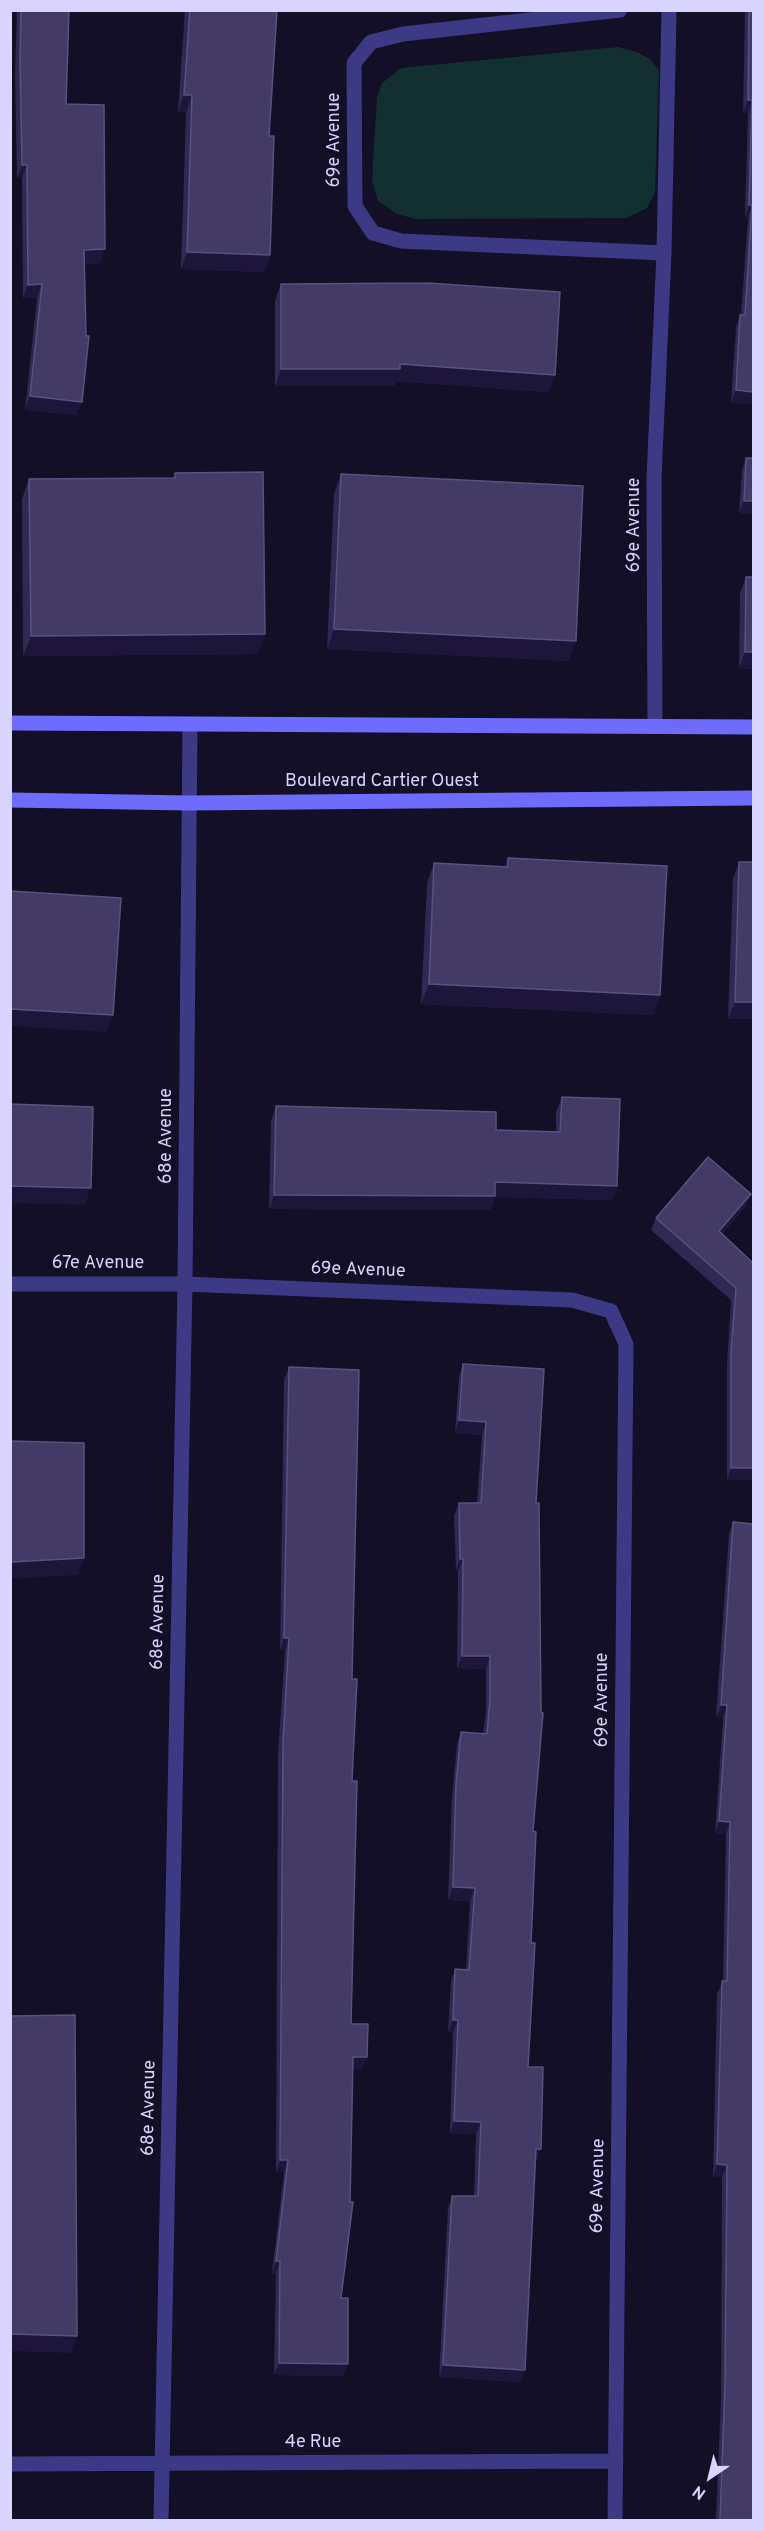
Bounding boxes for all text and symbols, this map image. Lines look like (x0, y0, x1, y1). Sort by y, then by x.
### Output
street label: 69e Avenue (324, 93, 346, 187)
street label: 69e Avenue (624, 478, 646, 572)
street label: Boulevard Cartier Ouest (285, 771, 479, 793)
street label: 68e Avenue (156, 1088, 178, 1184)
street label: 67e Avenue (52, 1253, 144, 1275)
street label: 69e Avenue (310, 1259, 406, 1283)
street label: 68e Avenue (147, 1574, 171, 1670)
street label: 69e Avenue (592, 1653, 614, 1747)
street label: 68e Avenue (138, 2060, 162, 2156)
street label: 69e Avenue (587, 2138, 611, 2234)
street label: 4e Rue (285, 2432, 341, 2454)
north arrow (680, 2447, 740, 2507)
text: N (689, 2480, 710, 2503)

